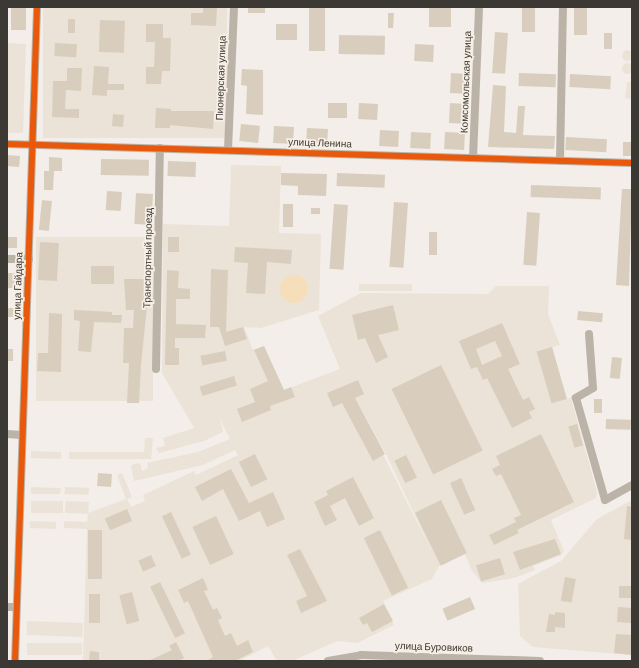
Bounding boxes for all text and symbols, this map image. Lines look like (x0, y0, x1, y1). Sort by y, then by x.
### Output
street label: Комсомольская улица (458, 31, 474, 133)
street label: Пионерская улица (214, 35, 228, 121)
street label: улица Ленина (288, 136, 352, 150)
street label: Транспортный проезд (141, 208, 155, 308)
street label: улица Гайдара (11, 252, 25, 320)
street label: улица Буровиков (395, 640, 473, 654)

